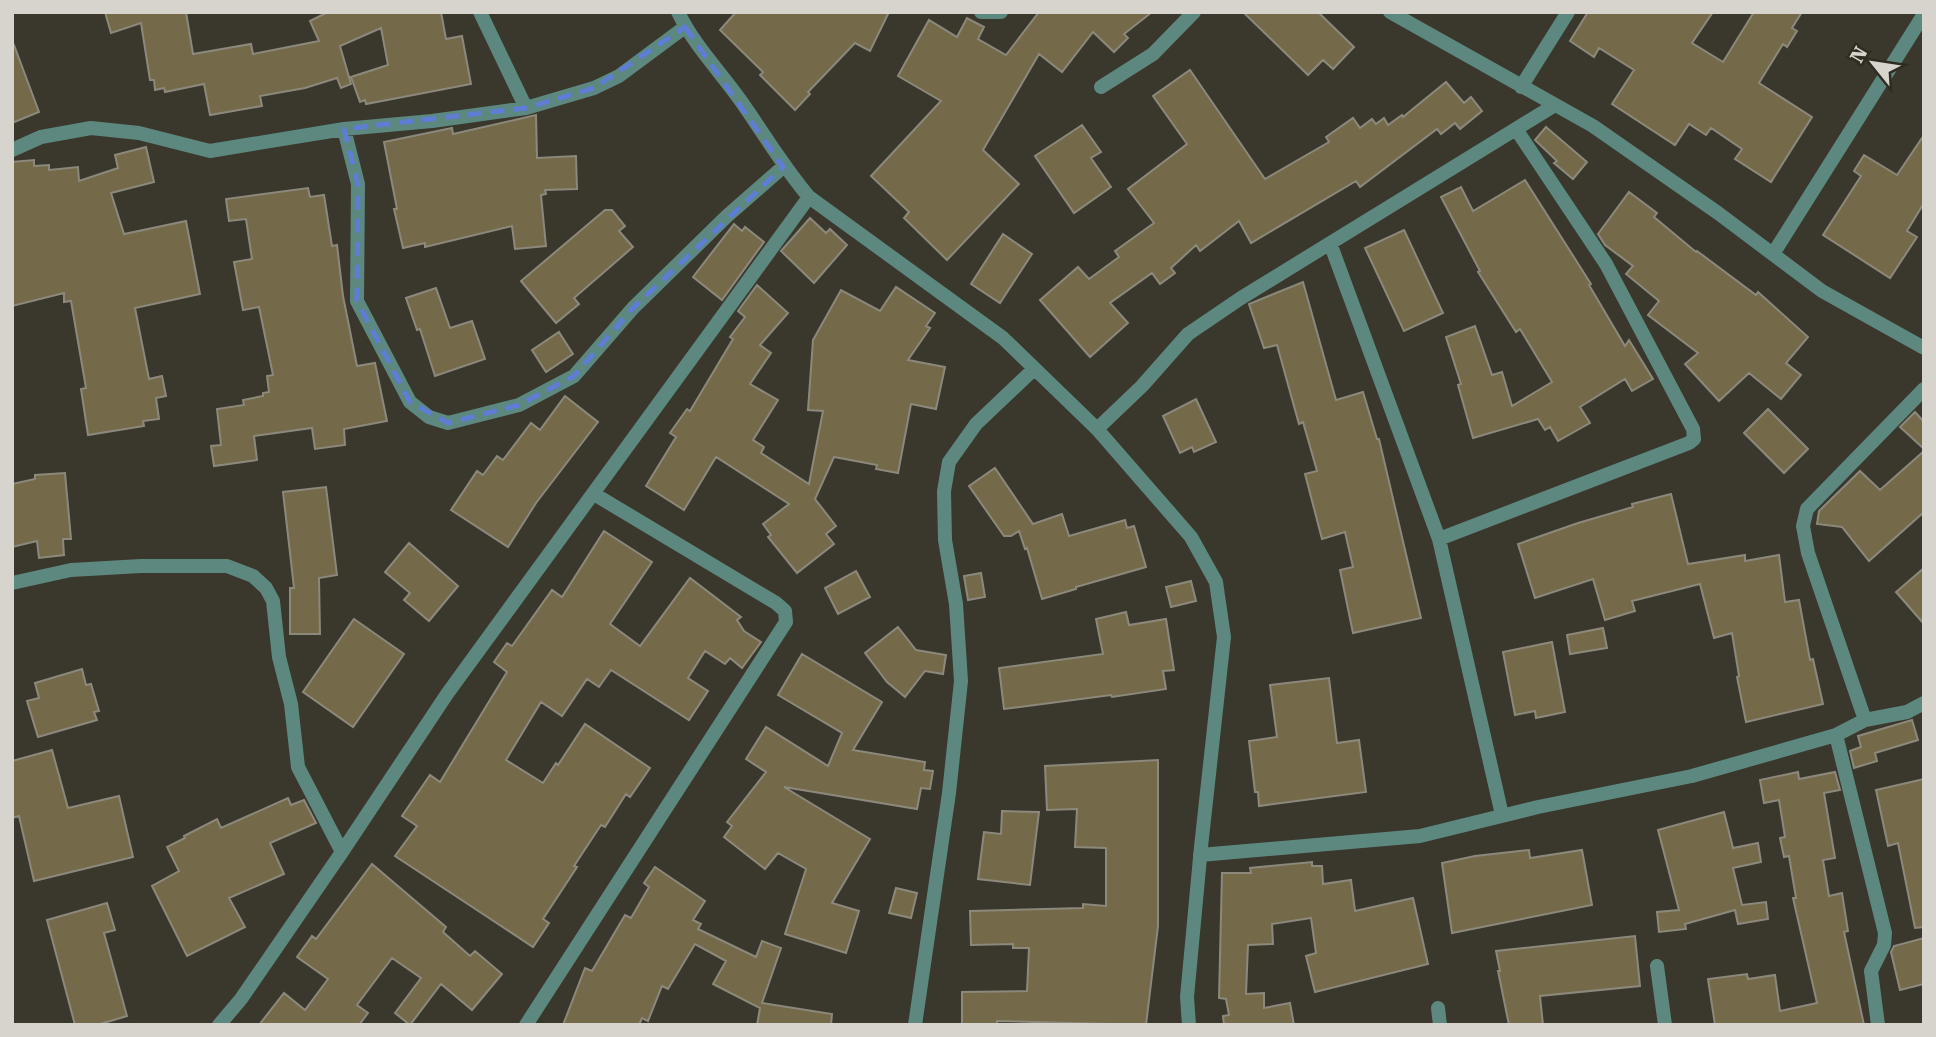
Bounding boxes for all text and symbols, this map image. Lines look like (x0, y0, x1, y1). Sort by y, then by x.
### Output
north arrow (1838, 28, 1908, 98)
text: N (1845, 42, 1873, 67)

